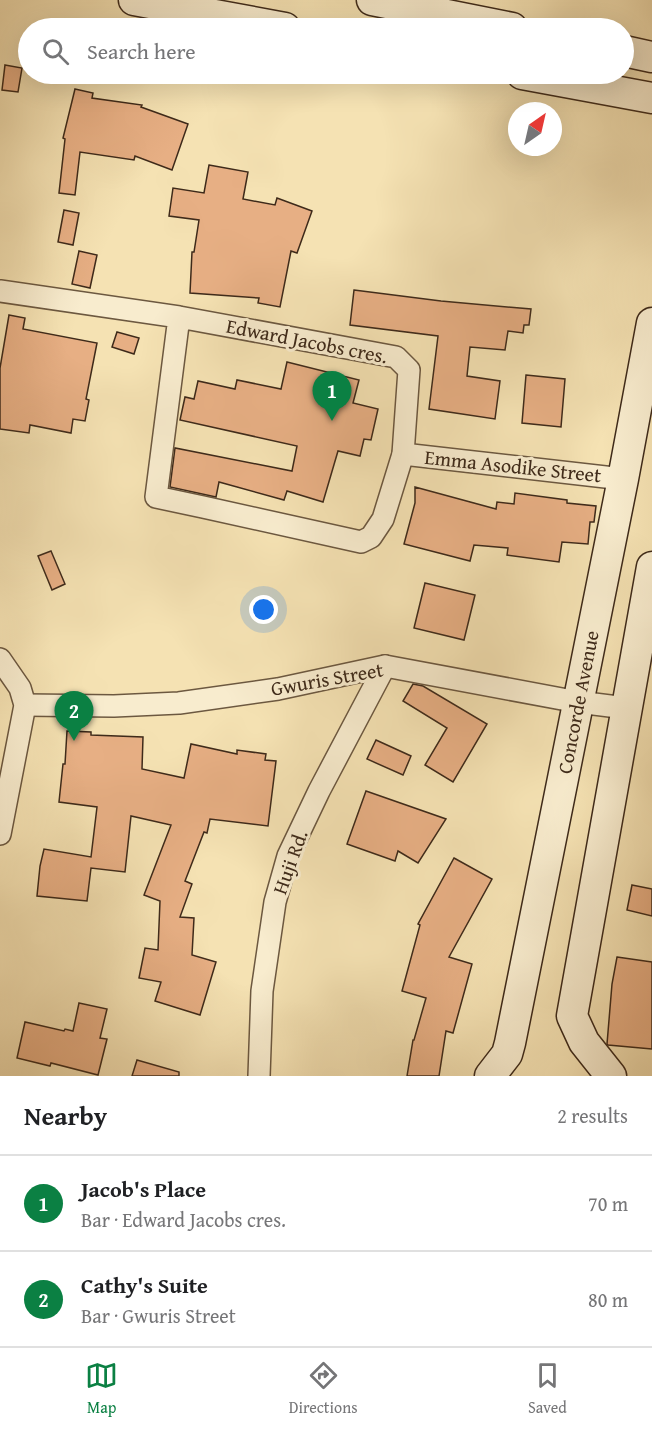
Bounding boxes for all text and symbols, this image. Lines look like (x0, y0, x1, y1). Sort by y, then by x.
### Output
search box (18, 18, 634, 84)
icon: search (39, 35, 72, 68)
text: Search here (87, 35, 196, 67)
north arrow (508, 102, 562, 156)
street label: Edward Jacobs cres. (224, 311, 390, 370)
pin: 1 (312, 372, 352, 421)
street label: Emma Asodike Street (423, 442, 603, 489)
your location (249, 595, 278, 624)
street label: Concorde Avenue (549, 628, 606, 776)
street label: Gwuris Street (268, 654, 385, 703)
pin: 2 (54, 692, 94, 741)
street label: Huji Rd. (265, 826, 315, 898)
text: Nearby (24, 1096, 107, 1135)
text: 2 results (557, 1101, 628, 1130)
text: Jacob's Place (81, 1173, 206, 1205)
text: 1 (38, 1189, 49, 1218)
text: 70 m (588, 1189, 628, 1218)
text: Bar · Edward Jacobs cres. (81, 1205, 286, 1234)
text: Cathy's Suite (81, 1269, 208, 1301)
text: 2 (38, 1285, 49, 1314)
text: 80 m (588, 1285, 628, 1314)
text: Bar · Gwuris Street (81, 1301, 236, 1330)
tab: Map (85, 1359, 118, 1419)
tab: Directions (289, 1359, 358, 1419)
tab: Saved (528, 1359, 567, 1419)

